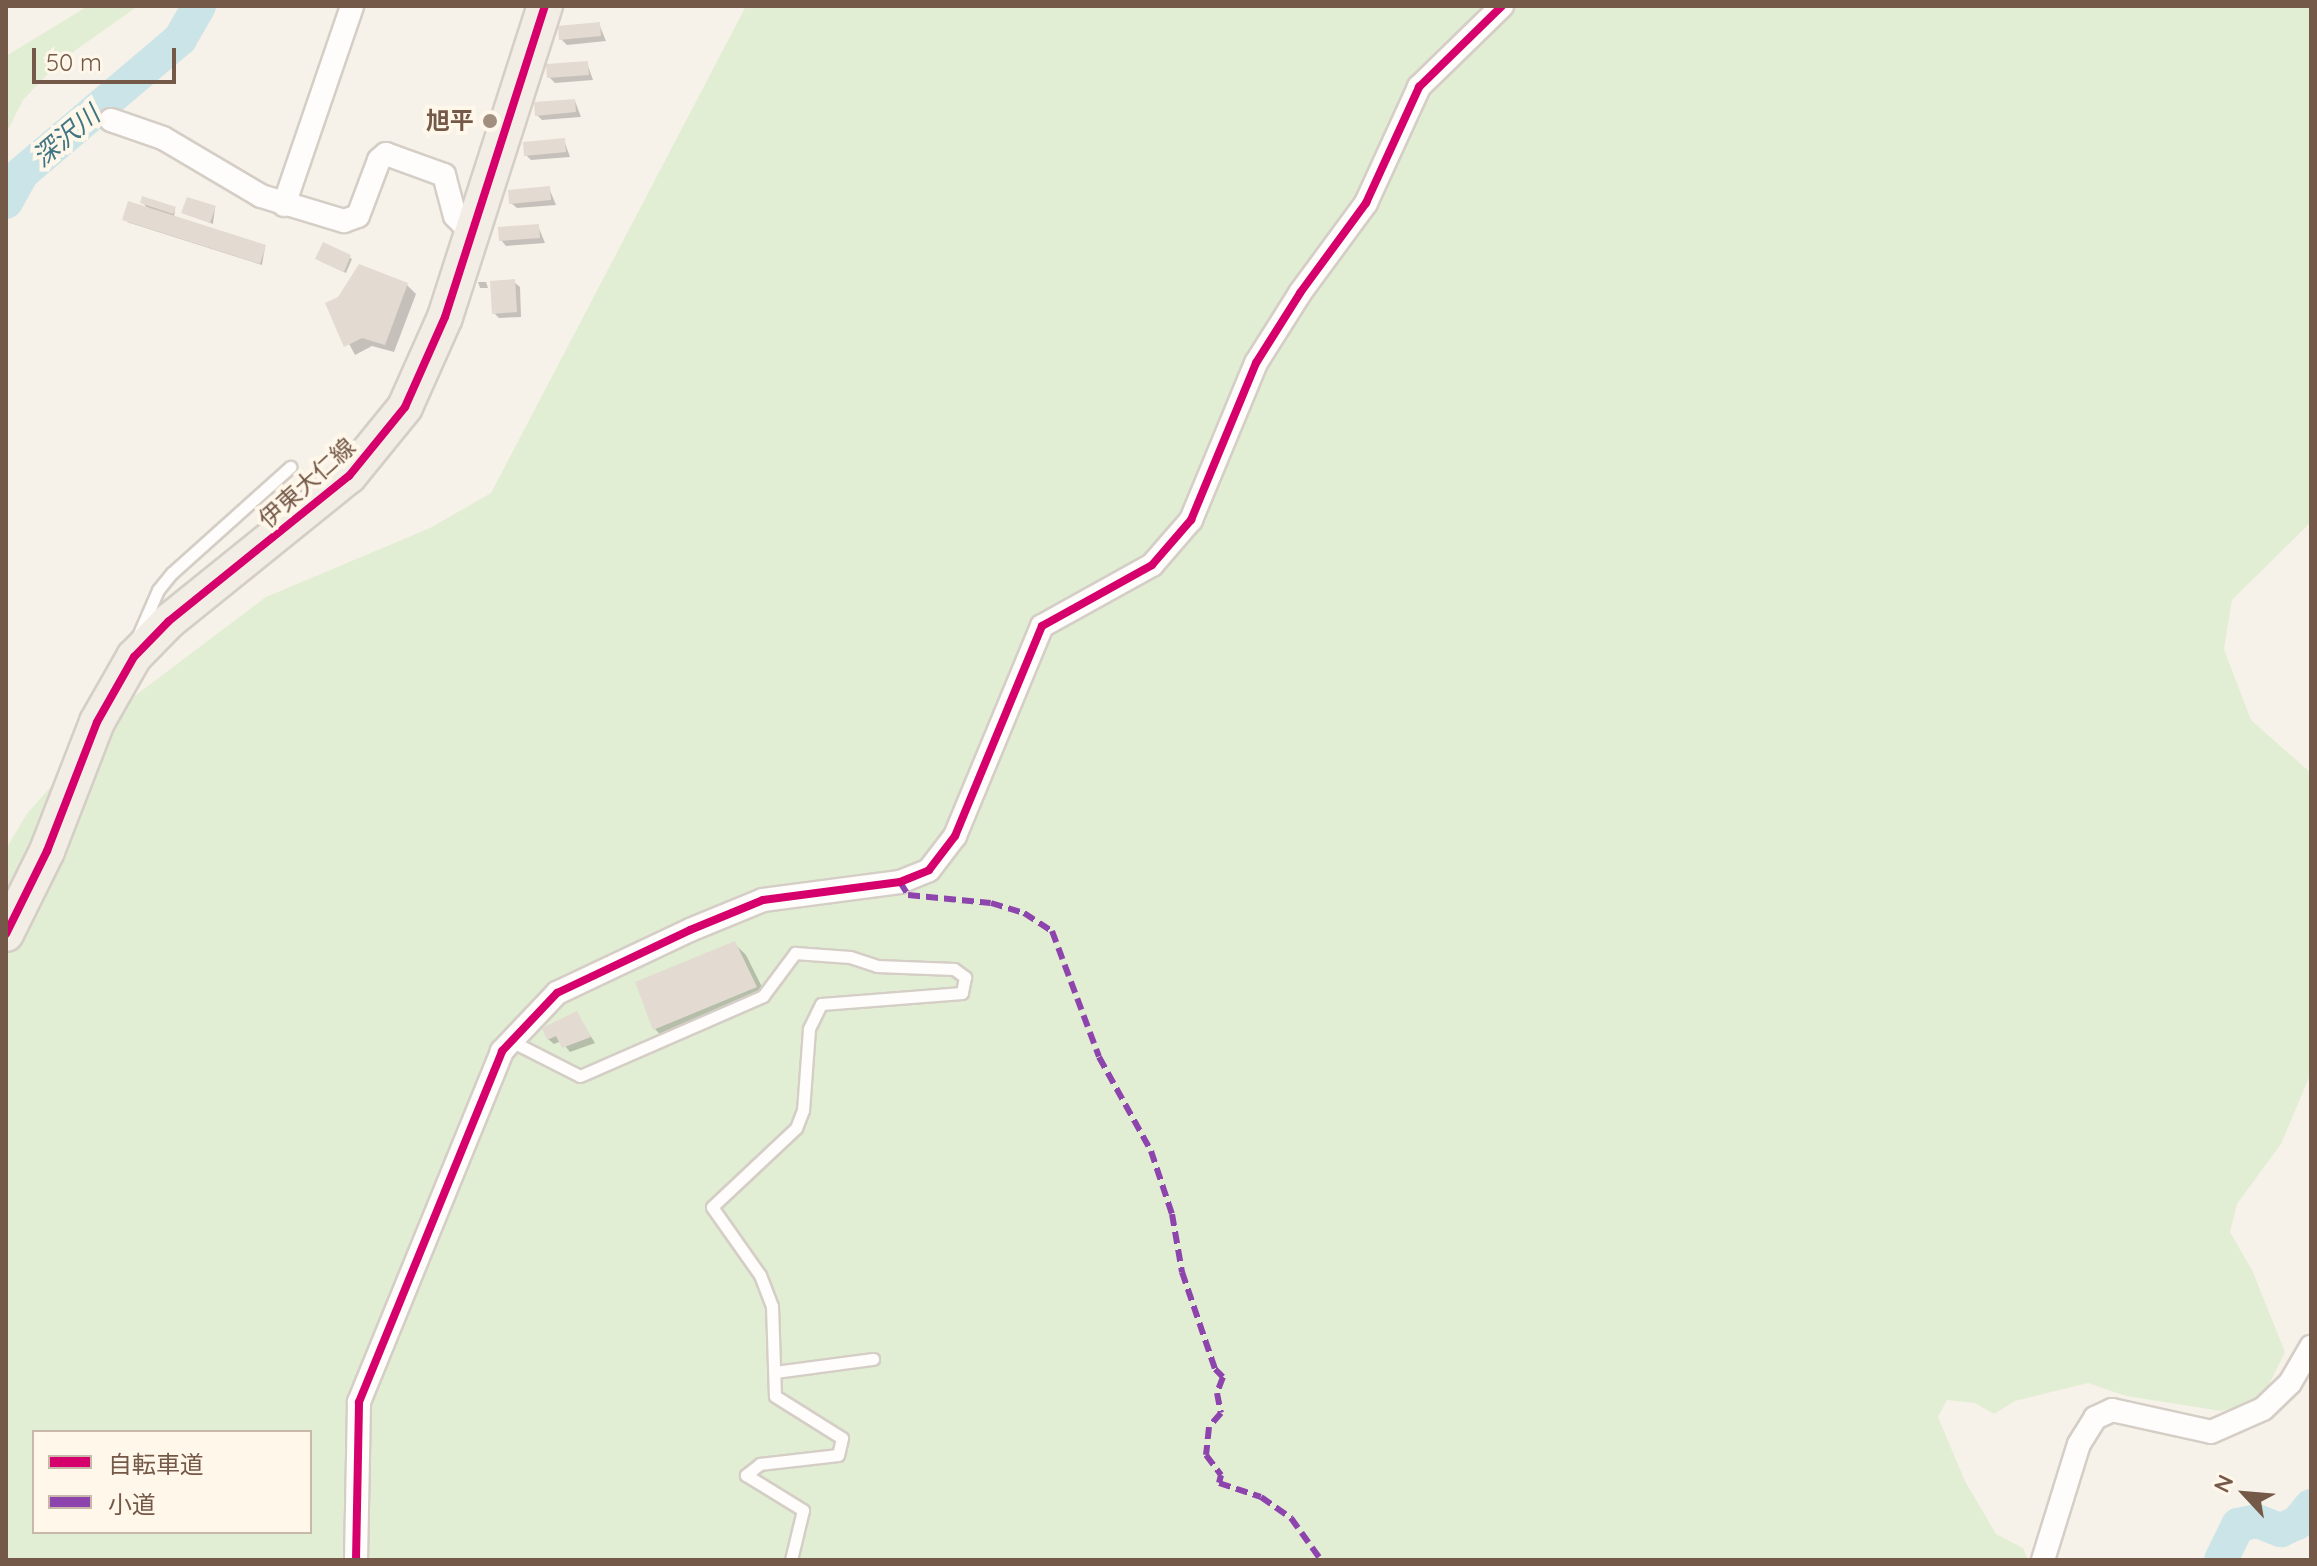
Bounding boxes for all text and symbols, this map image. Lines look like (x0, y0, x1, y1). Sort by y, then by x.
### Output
scale bar (36, 32, 180, 82)
text: 50 m (46, 47, 102, 77)
water label: 深沢川 (26, 99, 106, 173)
place label: 旭平 (426, 107, 474, 135)
marker: 旭平 (481, 112, 499, 130)
street label: 伊東大仁線 (253, 432, 361, 534)
legend (32, 1430, 312, 1534)
text: 自転車道 (108, 1449, 204, 1479)
north arrow (2205, 1454, 2285, 1534)
text: N (2207, 1470, 2240, 1497)
text: 小道 (108, 1489, 156, 1519)

